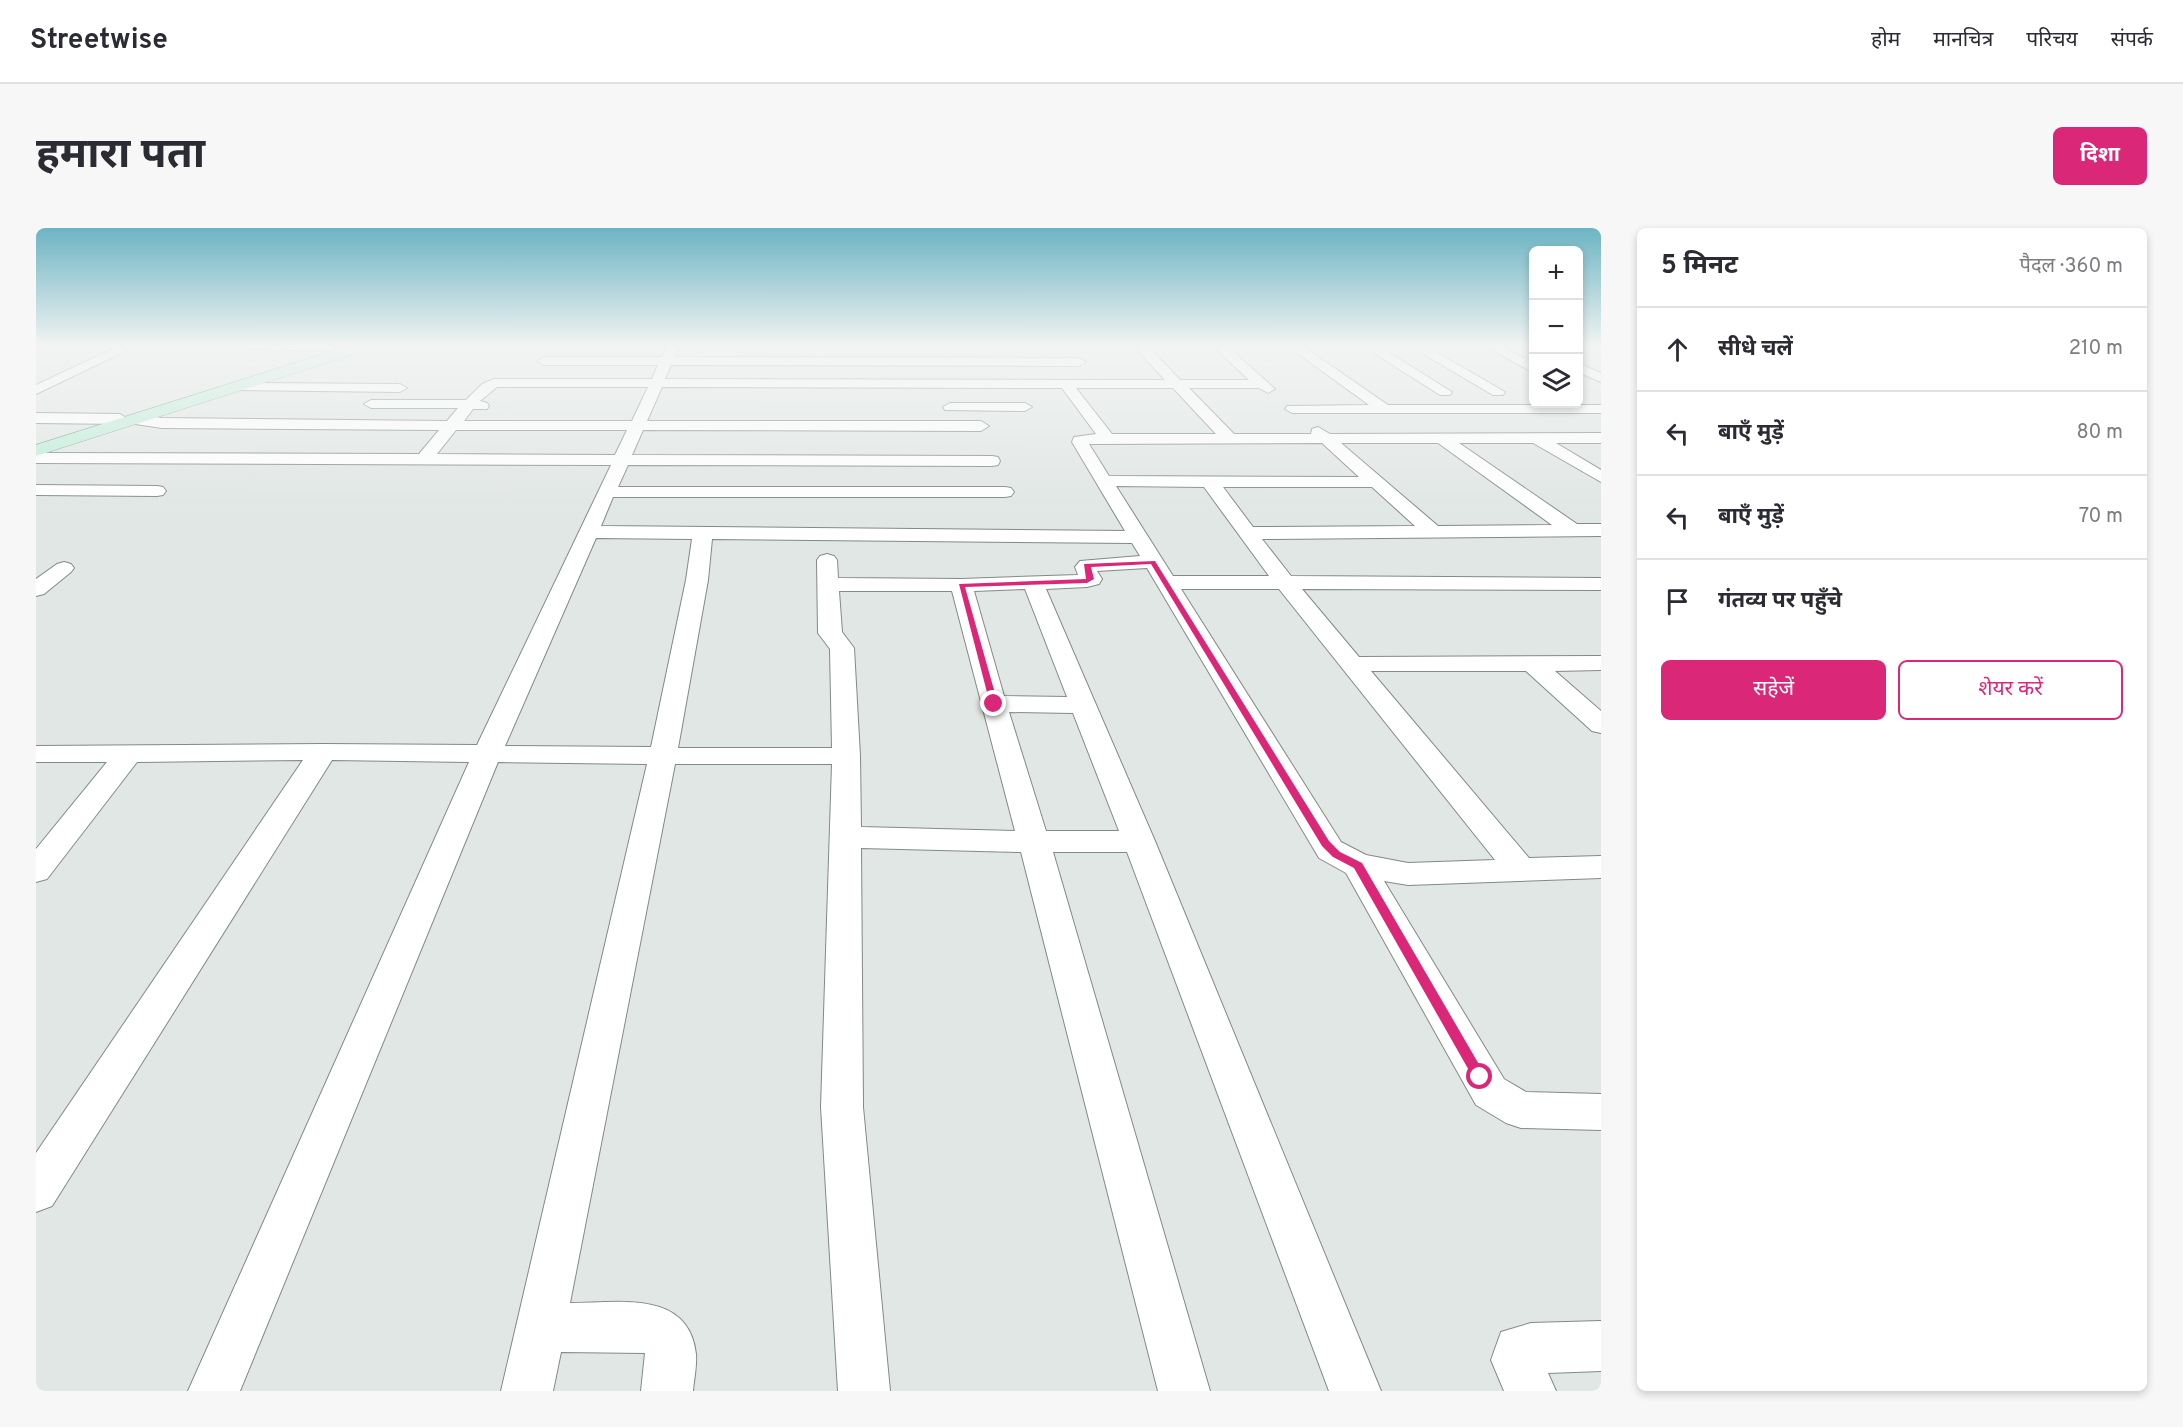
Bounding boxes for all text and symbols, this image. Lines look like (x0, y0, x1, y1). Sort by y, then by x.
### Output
text: Streetwise (30, 23, 168, 59)
text: होम (1871, 27, 1900, 54)
text: मानचित्र (1933, 27, 1993, 54)
text: परिचय (2026, 27, 2078, 54)
text: संपर्क (2111, 27, 2153, 54)
button: दिशा (2053, 127, 2147, 185)
text: हमारा पता (36, 130, 205, 183)
map controls (1529, 246, 1583, 408)
button: + (1529, 246, 1583, 300)
text: 5 मिनट (1661, 250, 1738, 283)
text: पैदल · 360 m (2020, 254, 2123, 280)
button: − (1529, 300, 1583, 354)
icon: ahead (1661, 333, 1694, 366)
text: सीधे चलें (1718, 336, 1793, 363)
text: 210 m (2069, 336, 2123, 362)
button: layers (1529, 354, 1583, 408)
icon: left (1661, 417, 1694, 450)
text: बाएँ मुड़ें (1718, 420, 1784, 447)
text: 80 m (2077, 420, 2123, 446)
icon: left (1661, 501, 1694, 534)
text: बाएँ मुड़ें (1718, 504, 1784, 531)
text: 70 m (2079, 504, 2123, 530)
icon: arrive (1661, 585, 1694, 618)
text: गंतव्य पर पहुँचे (1718, 588, 1842, 615)
button: सहेजें (1661, 660, 1886, 720)
button: शेयर करें (1898, 660, 2123, 720)
route end (980, 690, 1006, 716)
route start (1466, 1063, 1492, 1089)

